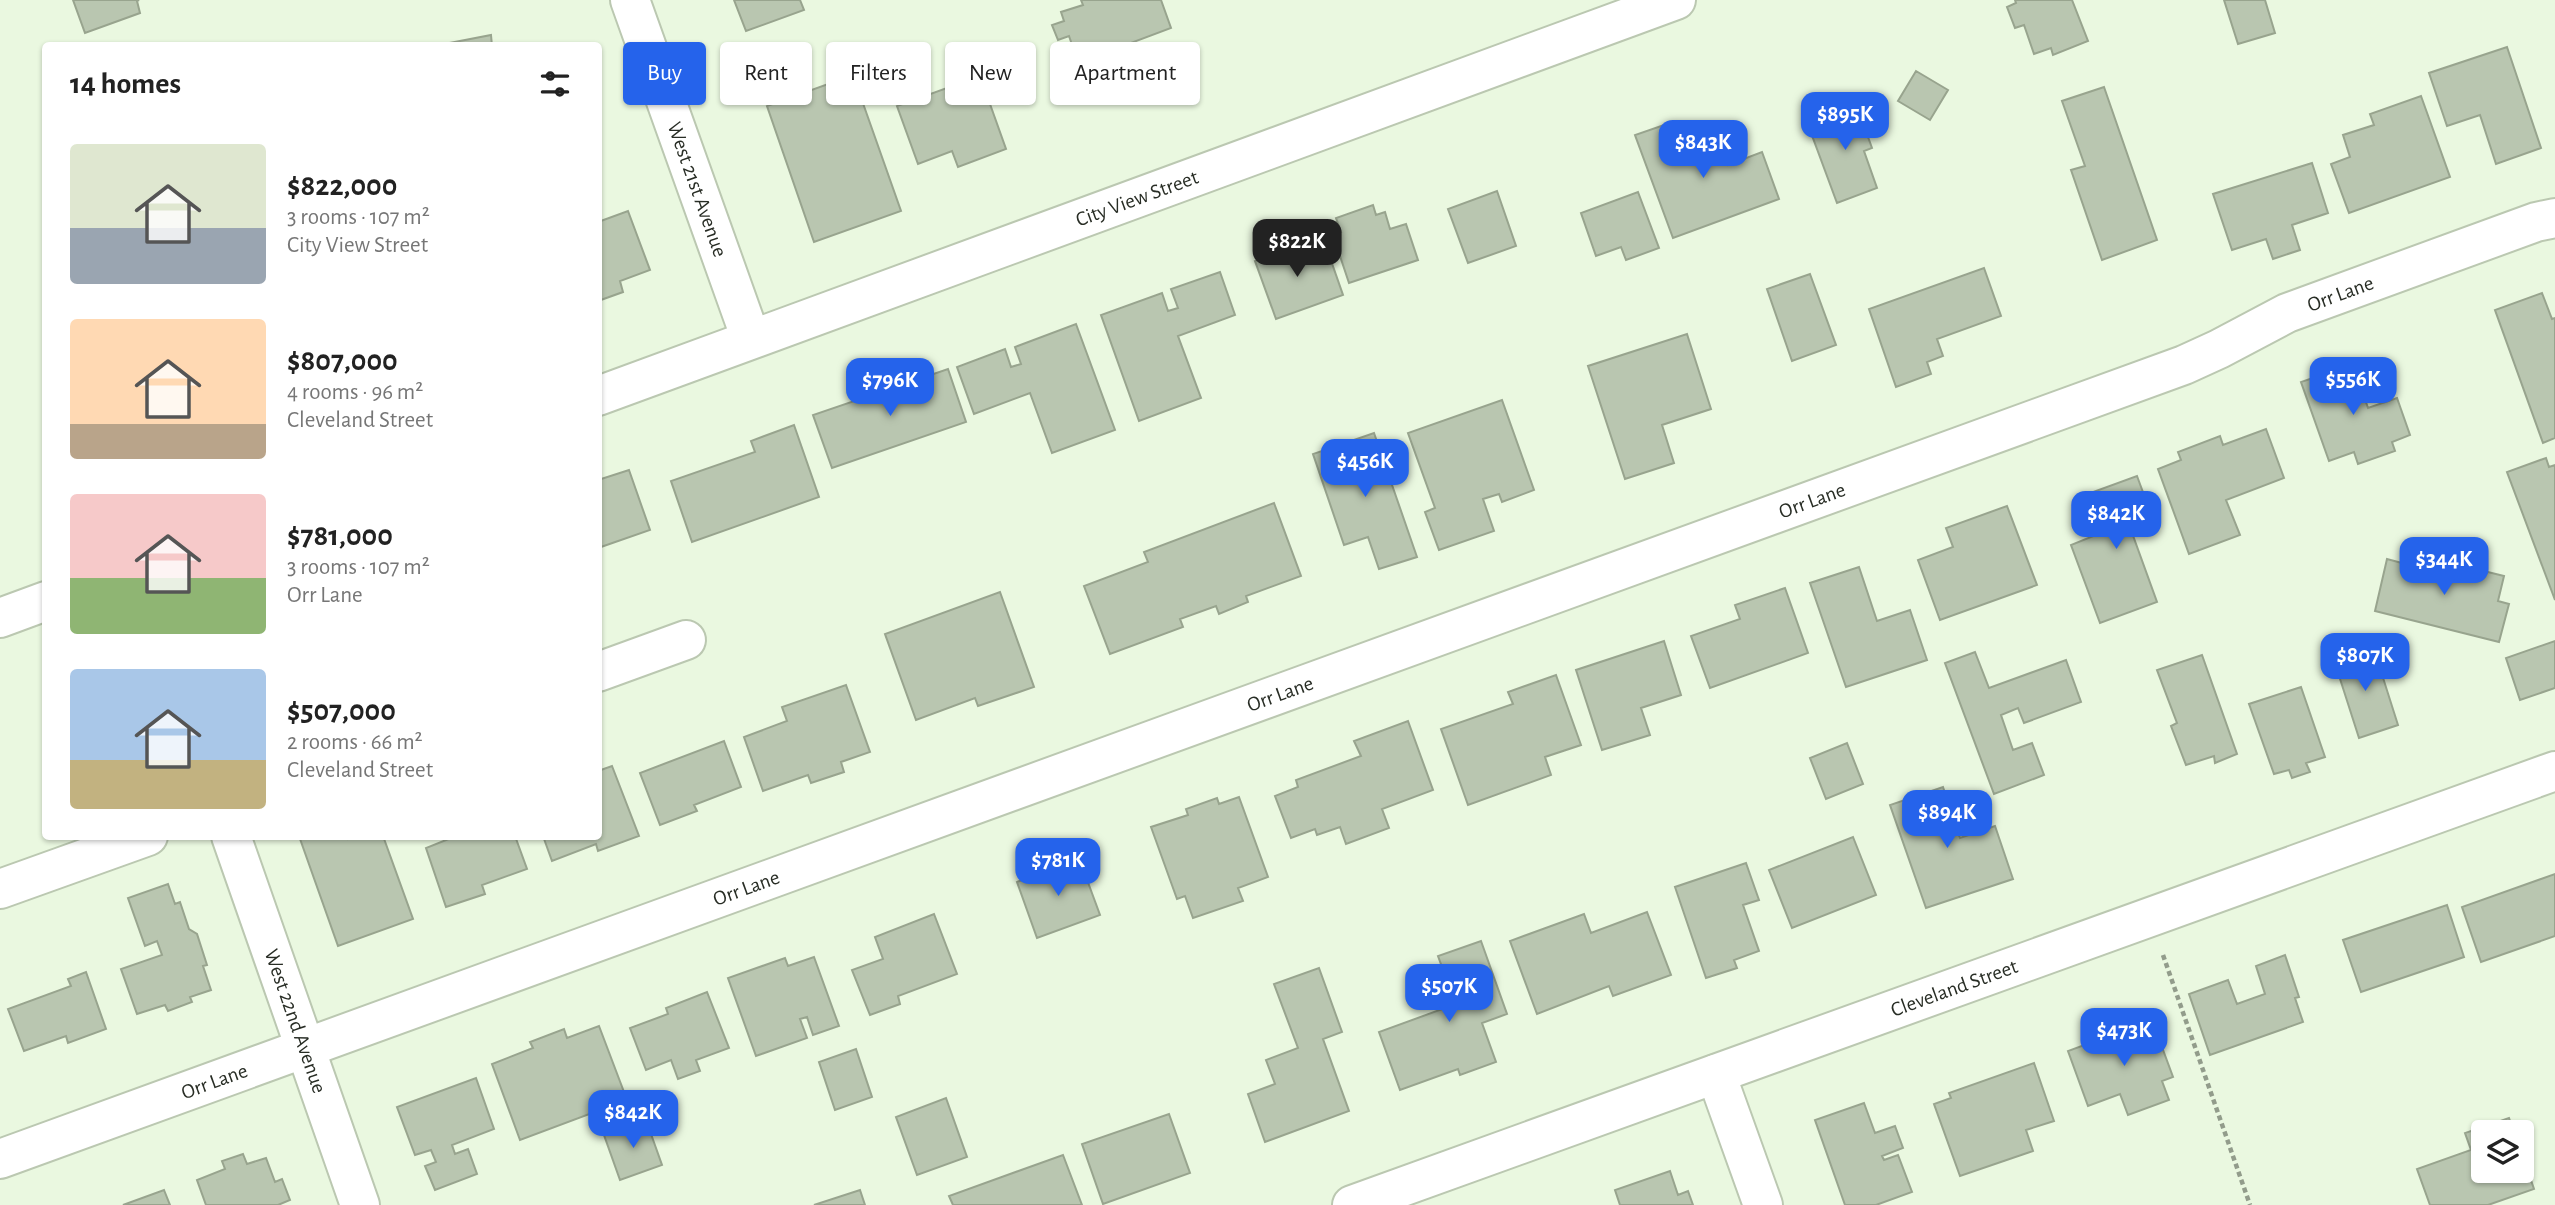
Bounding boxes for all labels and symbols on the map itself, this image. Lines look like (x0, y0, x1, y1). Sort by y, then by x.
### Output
pin: $895K (1796, 92, 1894, 152)
street label: West 21st Avenue (664, 119, 731, 259)
pin: $843K (1654, 120, 1752, 180)
street label: City View Street (1073, 166, 1201, 230)
pin: $822K (1248, 219, 1346, 279)
street label: Orr Lane (2304, 272, 2376, 315)
pin: $796K (841, 358, 939, 418)
pin: $556K (2304, 358, 2402, 417)
pin: $456K (1316, 440, 1414, 499)
street label: Orr Lane (1776, 479, 1848, 522)
pin: $842K (2067, 491, 2165, 551)
pin: $344K (2395, 538, 2493, 597)
pin: $807K (2316, 634, 2414, 693)
street label: Orr Lane (1244, 672, 1316, 715)
pin: $894K (1898, 790, 1996, 850)
pin: $781K (1009, 838, 1107, 898)
street label: Orr Lane (710, 866, 782, 909)
street label: West 22nd Avenue (261, 946, 331, 1096)
street label: Cleveland Street (1888, 955, 2021, 1020)
pin: $507K (1400, 964, 1498, 1024)
pin: $473K (2075, 1009, 2173, 1068)
street label: Orr Lane (178, 1059, 250, 1103)
pin: $842K (584, 1090, 682, 1150)

